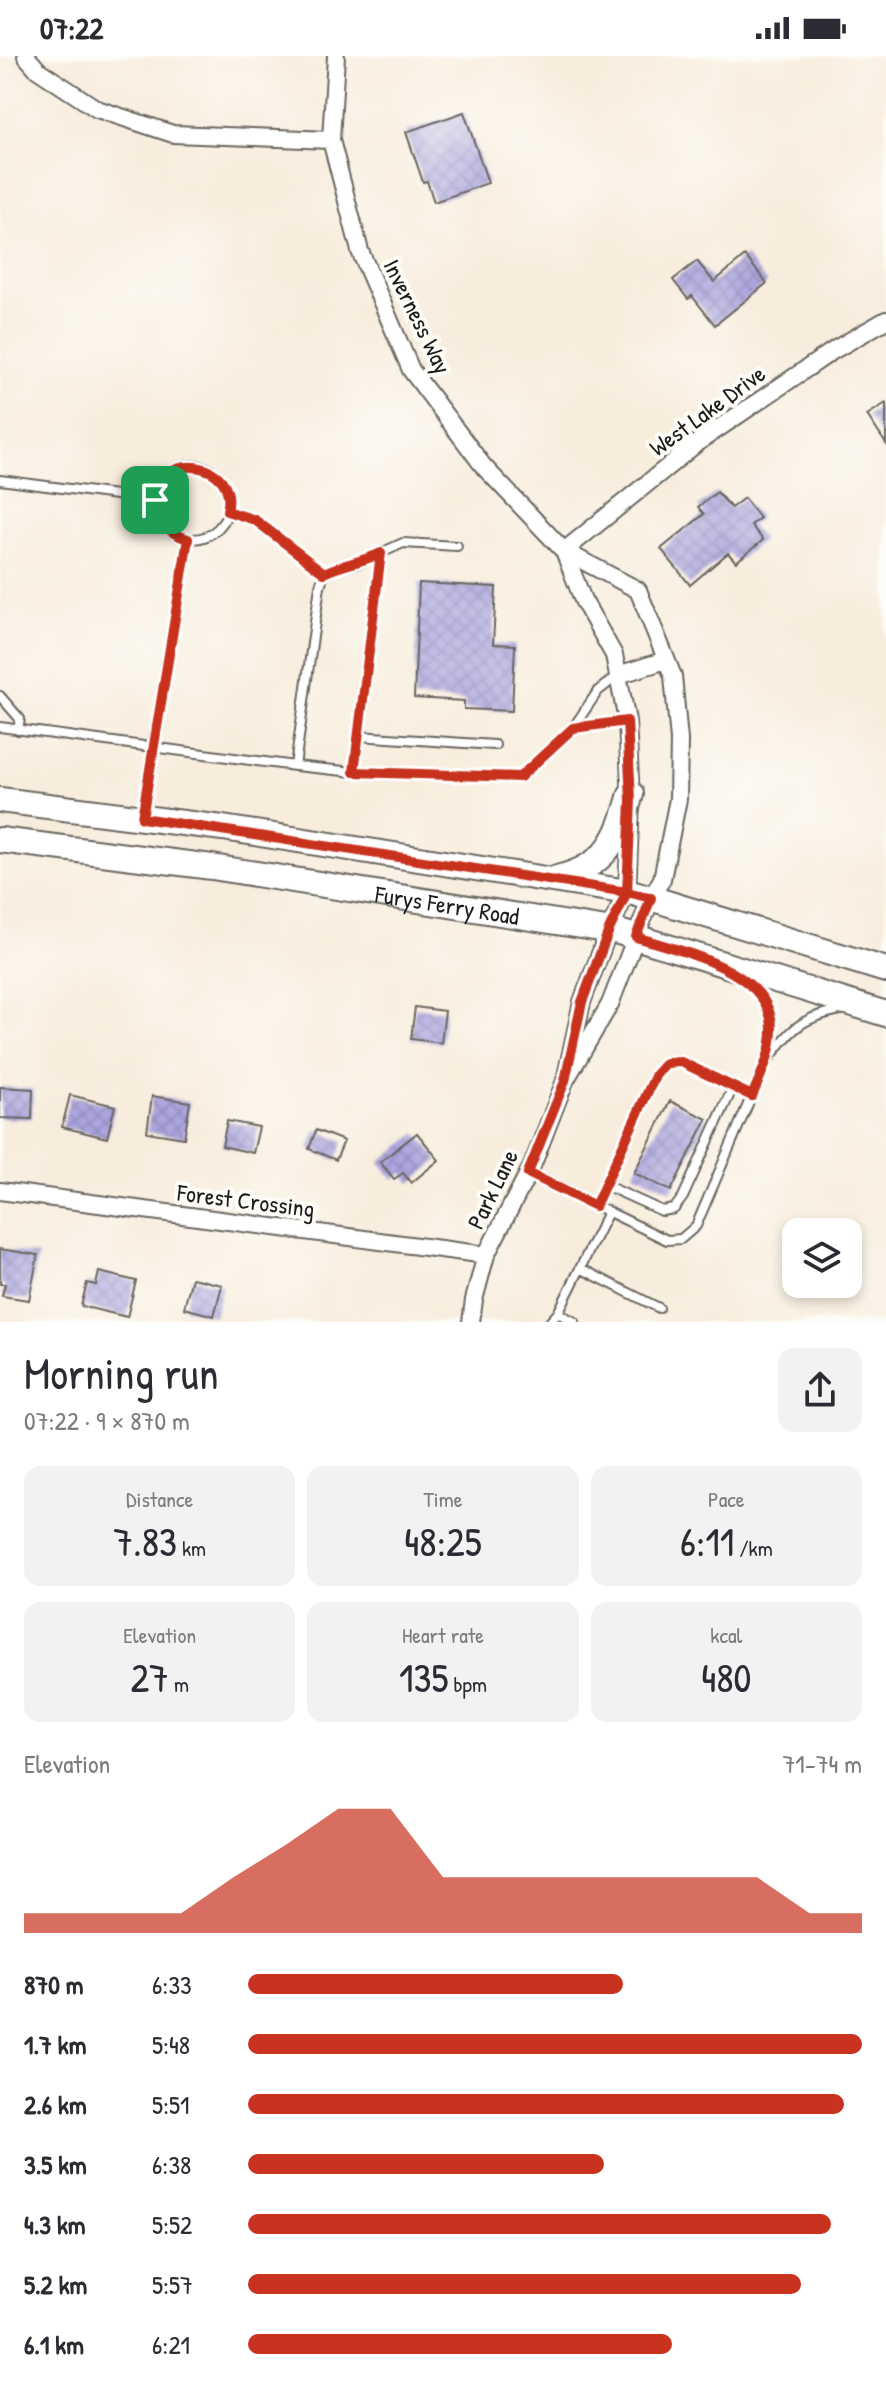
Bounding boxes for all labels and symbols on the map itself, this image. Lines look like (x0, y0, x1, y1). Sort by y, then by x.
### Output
street label: Inverness Way (377, 253, 459, 379)
street label: West Lake Drive (643, 357, 772, 463)
pin (121, 466, 189, 534)
street label: Furys Ferry Road (372, 877, 521, 932)
street label: Park Lane (459, 1144, 525, 1234)
street label: Forest Crossing (175, 1176, 316, 1224)

